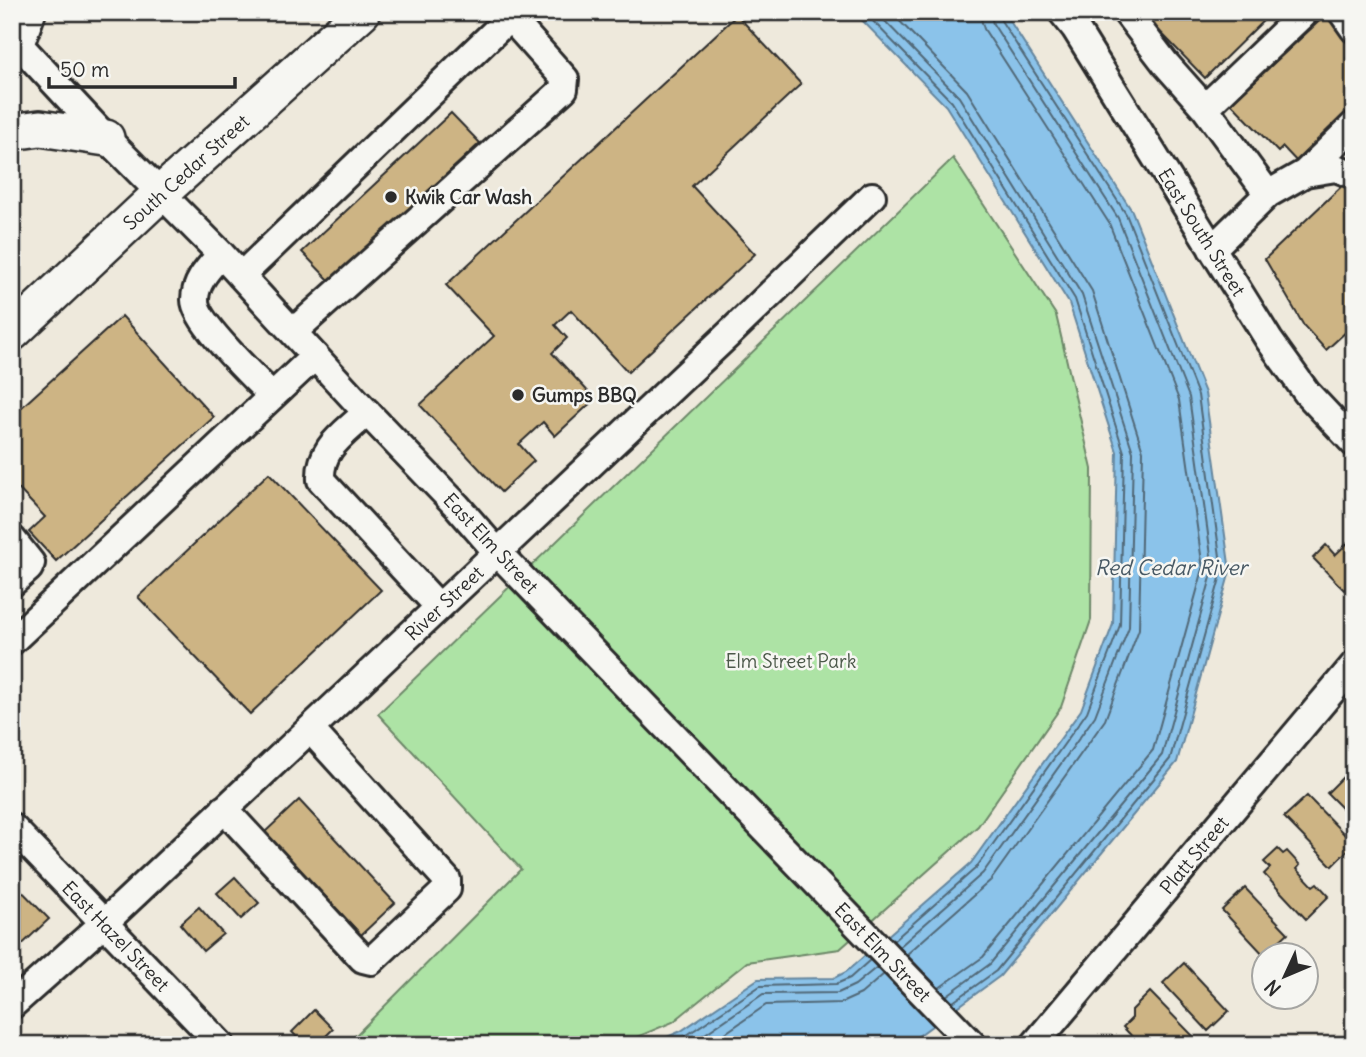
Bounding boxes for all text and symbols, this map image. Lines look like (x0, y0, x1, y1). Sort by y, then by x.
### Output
scale bar (49, 46, 234, 90)
text: 50 m (60, 56, 109, 83)
street label: South Cedar Street (118, 109, 254, 235)
street label: East South Street (1153, 164, 1251, 300)
place label: Kwik Car Wash (405, 185, 532, 209)
marker: Kwik Car Wash (383, 189, 399, 205)
place label: Gumps BBQ (532, 383, 637, 407)
marker: Gumps BBQ (510, 387, 526, 403)
street label: East Elm Street (438, 488, 544, 598)
water label: Red Cedar River (1095, 554, 1250, 581)
street label: River Street (400, 561, 488, 645)
park label: Elm Street Park (725, 649, 857, 673)
street label: Platt Street (1154, 811, 1234, 899)
street label: East Hazel Street (57, 876, 175, 996)
street label: East Elm Street (830, 897, 936, 1007)
north arrow (1250, 942, 1320, 1012)
text: N (1260, 975, 1286, 1001)

